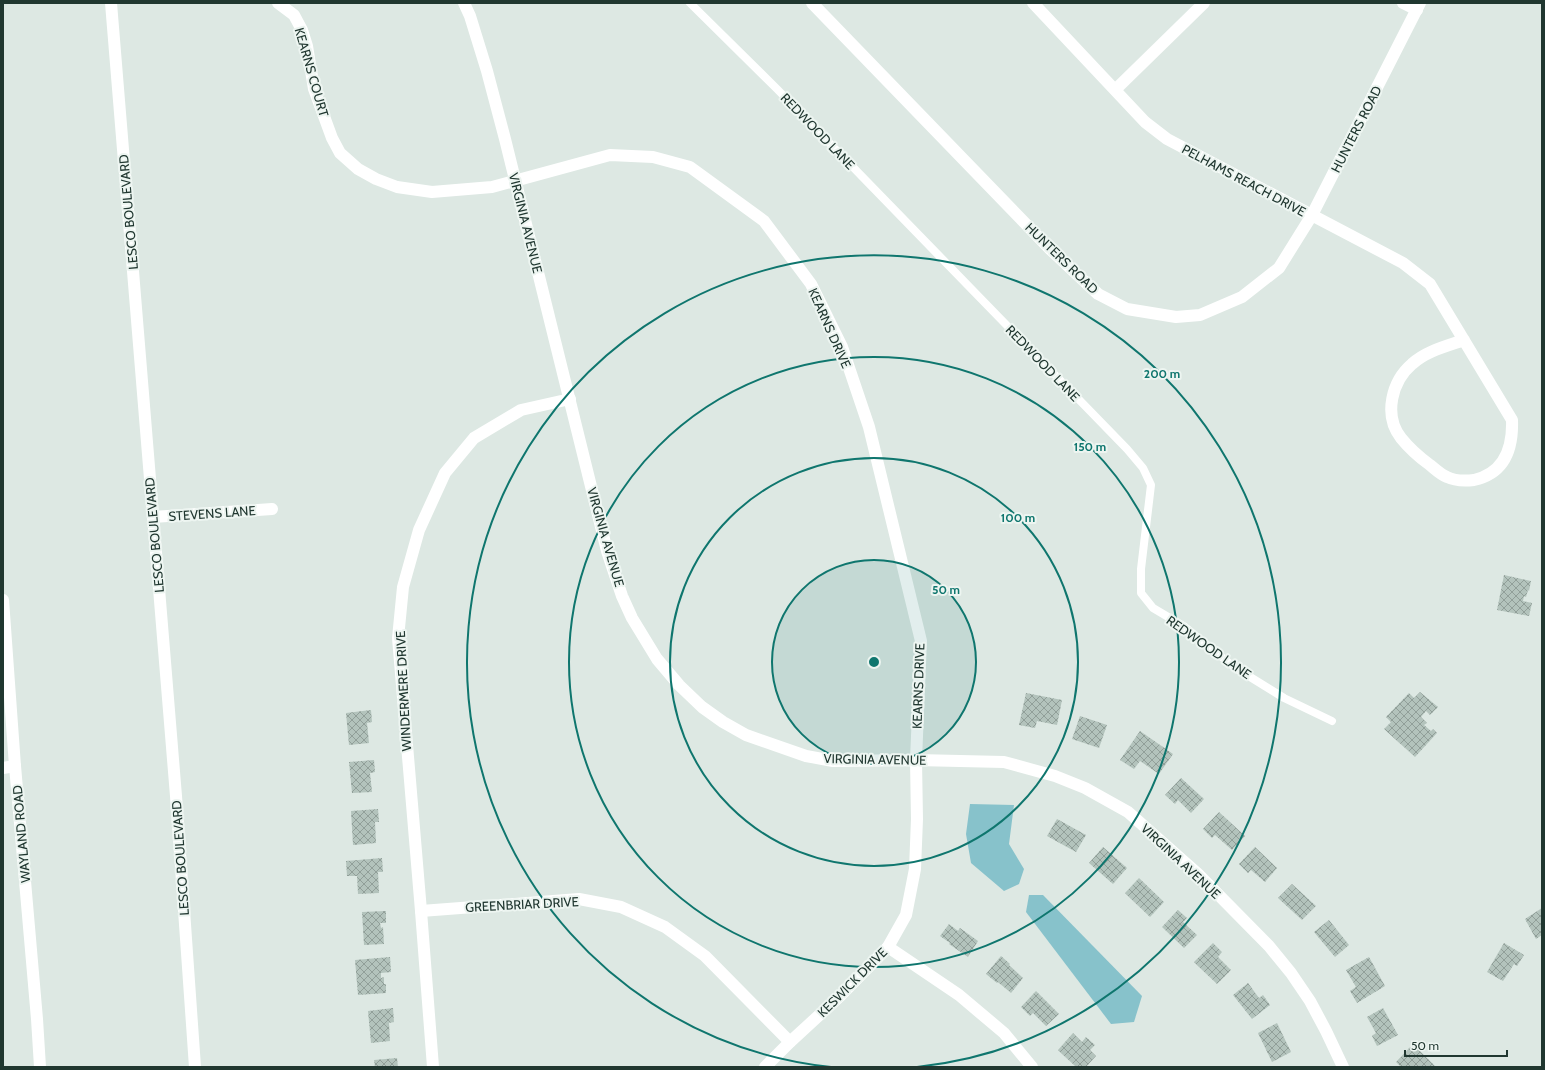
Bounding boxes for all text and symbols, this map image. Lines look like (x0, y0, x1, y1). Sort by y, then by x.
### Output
street label: KEARNS COURT (292, 26, 332, 118)
street label: HUNTERS ROAD (1327, 83, 1385, 175)
street label: REDWOOD LANE (778, 90, 858, 172)
street label: PELHAMS REACH DRIVE (1179, 141, 1309, 219)
street label: LESCO BOULEVARD (115, 154, 141, 270)
street label: VIRGINIA AVENUE (506, 171, 546, 275)
street label: HUNTERS ROAD (1022, 219, 1102, 297)
street label: KEARNS DRIVE (805, 286, 855, 370)
street label: REDWOOD LANE (1003, 322, 1083, 404)
text: 200 m (1144, 366, 1180, 381)
text: 150 m (1074, 439, 1106, 454)
street label: LESCO BOULEVARD (141, 477, 167, 593)
street label: VIRGINIA AVENUE (584, 485, 628, 589)
street label: STEVENS LANE (168, 502, 256, 524)
text: 100 m (1001, 510, 1035, 525)
text: 50 m (932, 582, 960, 597)
street label: REDWOOD LANE (1164, 612, 1254, 682)
street label: WINDERMERE DRIVE (392, 630, 414, 752)
street label: KEARNS DRIVE (909, 643, 927, 729)
centre of rings (867, 655, 881, 669)
street label: VIRGINIA AVENUE (823, 750, 927, 768)
street label: WAYLAND ROAD (9, 785, 33, 883)
street label: LESCO BOULEVARD (168, 800, 192, 916)
street label: VIRGINIA AVENUE (1138, 820, 1224, 902)
street label: GREENBRIAR DRIVE (465, 893, 579, 915)
street label: KESWICK DRIVE (814, 944, 890, 1020)
scale bar (1405, 1032, 1507, 1058)
text: 50 m (1411, 1038, 1439, 1053)

